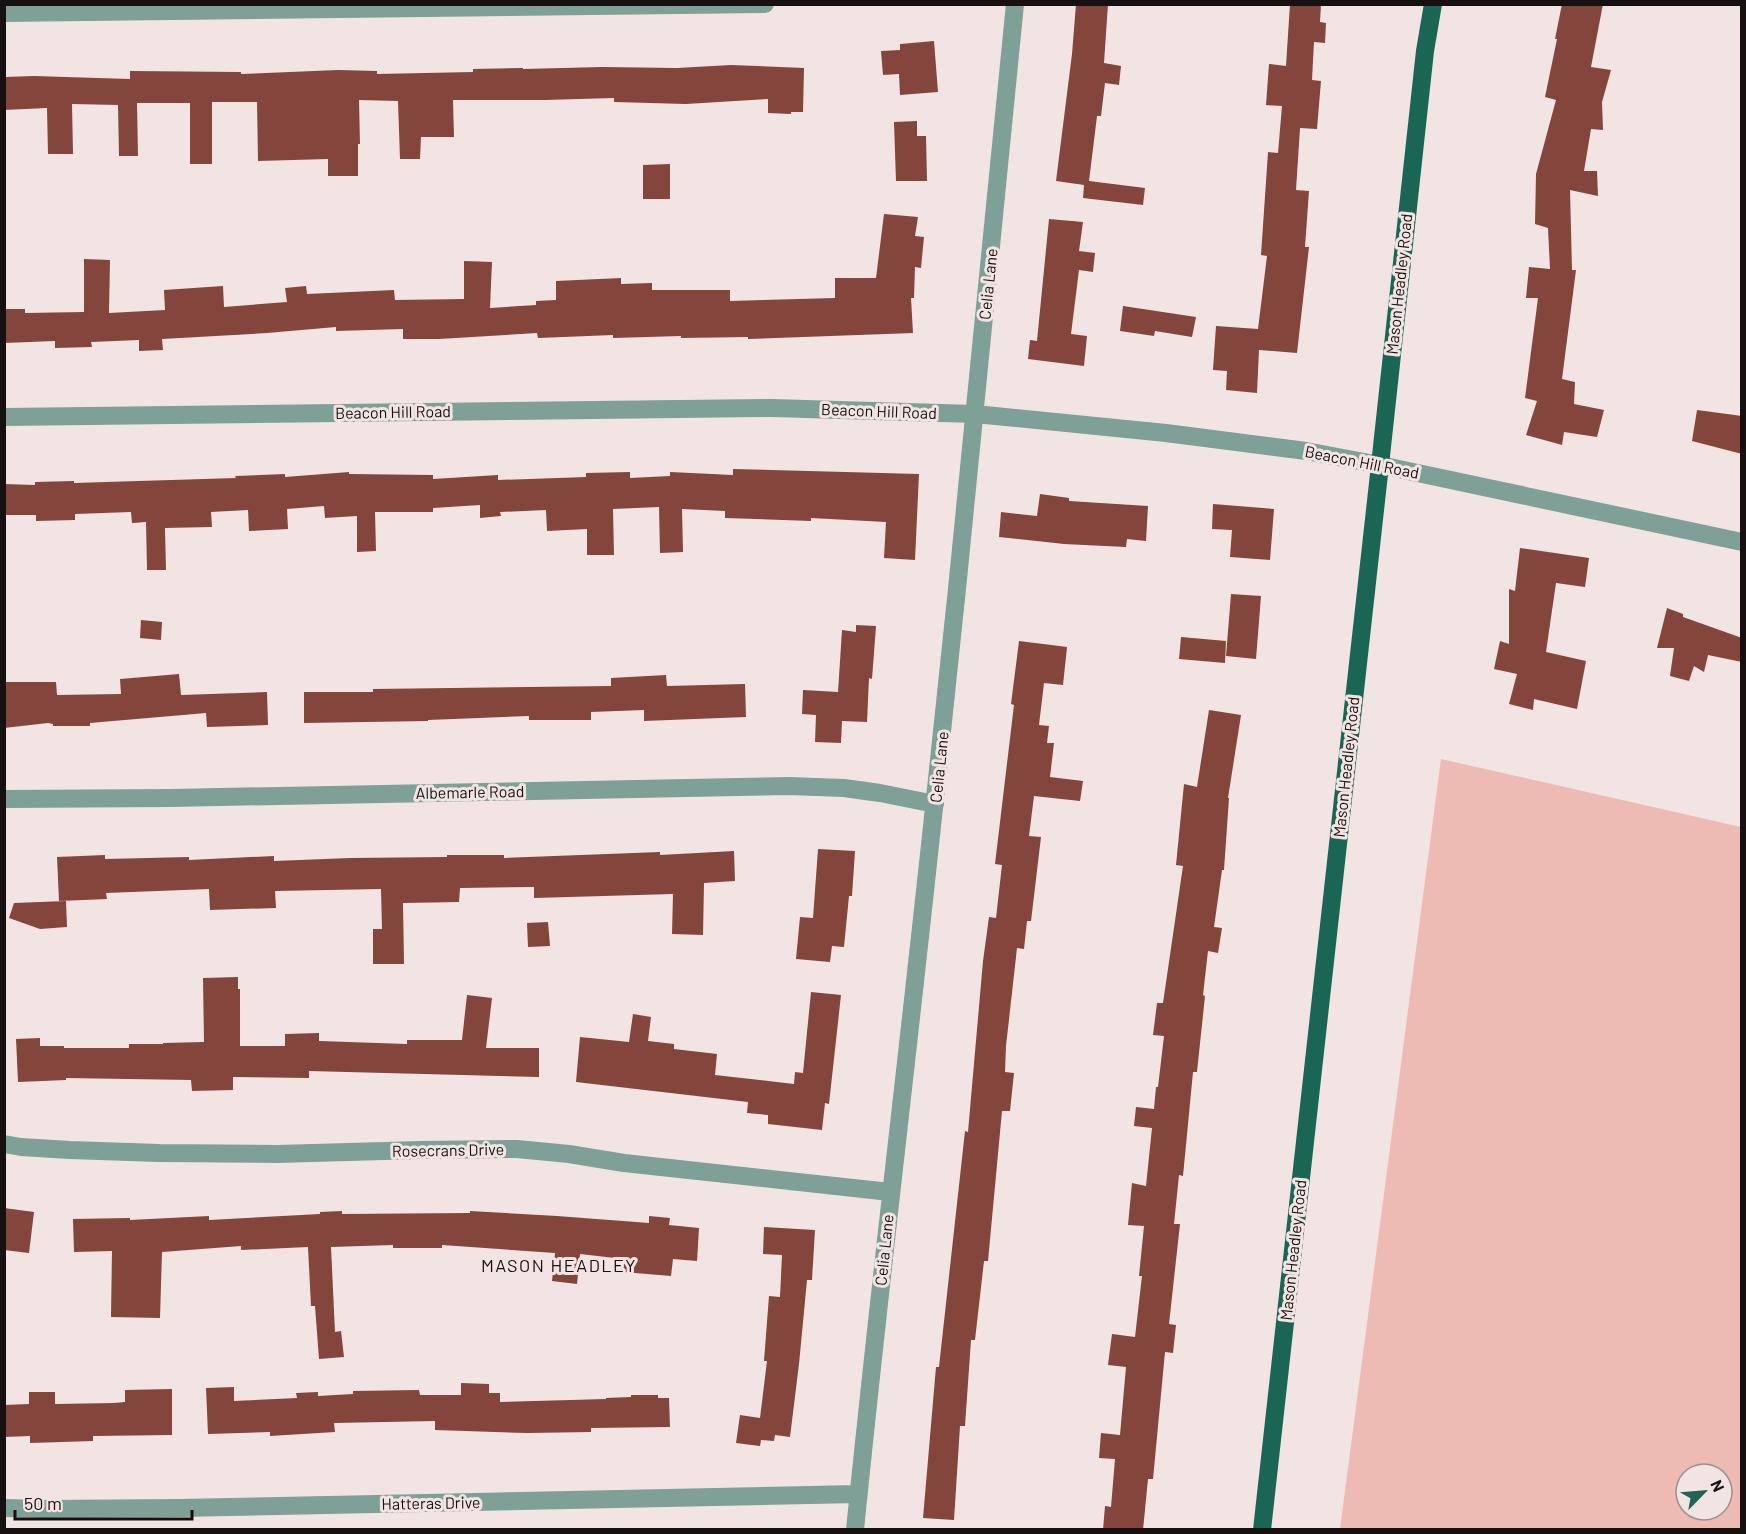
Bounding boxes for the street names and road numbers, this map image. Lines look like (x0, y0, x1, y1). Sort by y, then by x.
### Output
street label: Mason Headley Road (1382, 213, 1415, 355)
street label: Celia Lane (974, 247, 1001, 321)
street label: Beacon Hill Road (821, 399, 937, 422)
street label: Beacon Hill Road (335, 401, 451, 422)
street label: Beacon Hill Road (1303, 441, 1421, 482)
street label: Mason Headley Road (1329, 696, 1362, 838)
street label: Celia Lane (925, 730, 952, 804)
street label: Albemarle Road (416, 781, 524, 802)
street label: Rosecrans Drive (392, 1139, 504, 1160)
street label: Mason Headley Road (1276, 1179, 1309, 1321)
street label: Celia Lane (870, 1213, 897, 1287)
street label: Hatteras Drive (381, 1492, 481, 1513)

